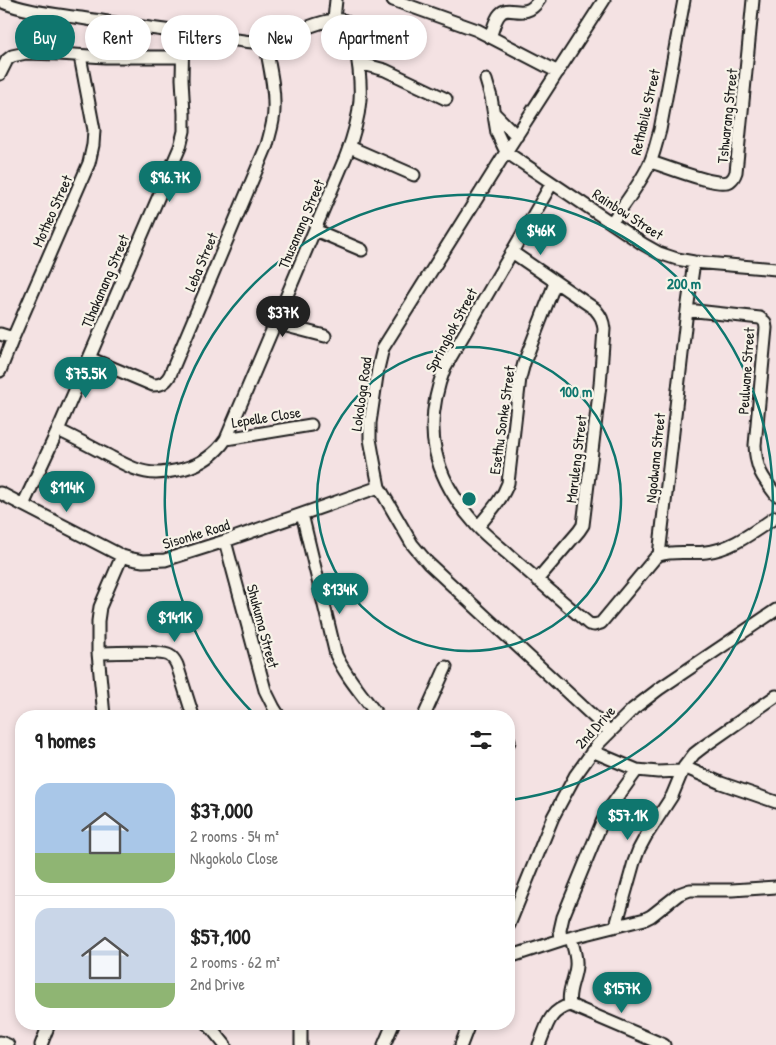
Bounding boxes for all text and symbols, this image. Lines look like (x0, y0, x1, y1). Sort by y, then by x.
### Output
chip: Buy (15, 15, 75, 60)
chip: Rent (85, 15, 151, 60)
chip: Filters (161, 15, 239, 60)
chip: New (249, 15, 311, 60)
chip: Apartment (321, 15, 427, 60)
street label: Rethabile Street (625, 66, 665, 157)
street label: Tshwarang Street (712, 67, 743, 165)
pin: $96.7K (129, 160, 211, 203)
text: $96.7K (150, 166, 190, 188)
street label: Motheo Street (27, 171, 78, 250)
street label: Thusanang Street (273, 175, 330, 272)
street label: Rainbow Street (589, 183, 668, 245)
pin: $46K (511, 214, 571, 256)
text: $46K (527, 219, 555, 241)
street label: Leba Street (179, 229, 223, 295)
street label: Tlhakanang Street (76, 230, 134, 331)
text: 200 m (667, 273, 701, 294)
street label: Springbok Street (420, 283, 482, 376)
pin: $37K (253, 296, 313, 338)
text: $37K (267, 301, 299, 323)
street label: Peulwane Street (732, 326, 760, 415)
street label: Lokologa Road (345, 355, 377, 432)
pin: $75.5K (45, 356, 127, 399)
text: $75.5K (65, 362, 107, 384)
street label: Esethu Sonke Street (484, 363, 520, 476)
text: 100 m (560, 381, 592, 402)
street label: Lepelle Close (230, 401, 302, 433)
street label: Ngodwana Street (640, 411, 670, 504)
street label: Maruleng Street (560, 413, 592, 504)
pin: $114K (32, 470, 102, 513)
text: $114K (50, 476, 84, 498)
centre of rings (460, 490, 478, 508)
street label: Sisonke Road (160, 514, 232, 554)
pin: $134K (305, 572, 375, 615)
text: $134K (322, 578, 358, 600)
street label: Shukuma Street (242, 582, 284, 671)
pin: $141K (140, 600, 210, 643)
text: $141K (158, 606, 192, 628)
street label: 2nd Drive (570, 701, 620, 753)
text: 9 homes (35, 726, 96, 755)
icon: filters (467, 726, 495, 754)
text: $37,000 (190, 796, 253, 825)
pin: $57.1K (587, 798, 669, 841)
icon: home (75, 803, 135, 863)
text: $57.1K (608, 804, 648, 826)
text: 2 rooms · 54 m² (190, 825, 279, 847)
text: Nkgokolo Close (190, 847, 278, 869)
text: $57,100 (190, 922, 251, 951)
icon: home (75, 928, 135, 988)
text: 2 rooms · 62 m² (190, 951, 280, 973)
pin: $157K (587, 972, 657, 1014)
text: 2nd Drive (190, 973, 245, 995)
text: $157K (604, 977, 640, 999)

